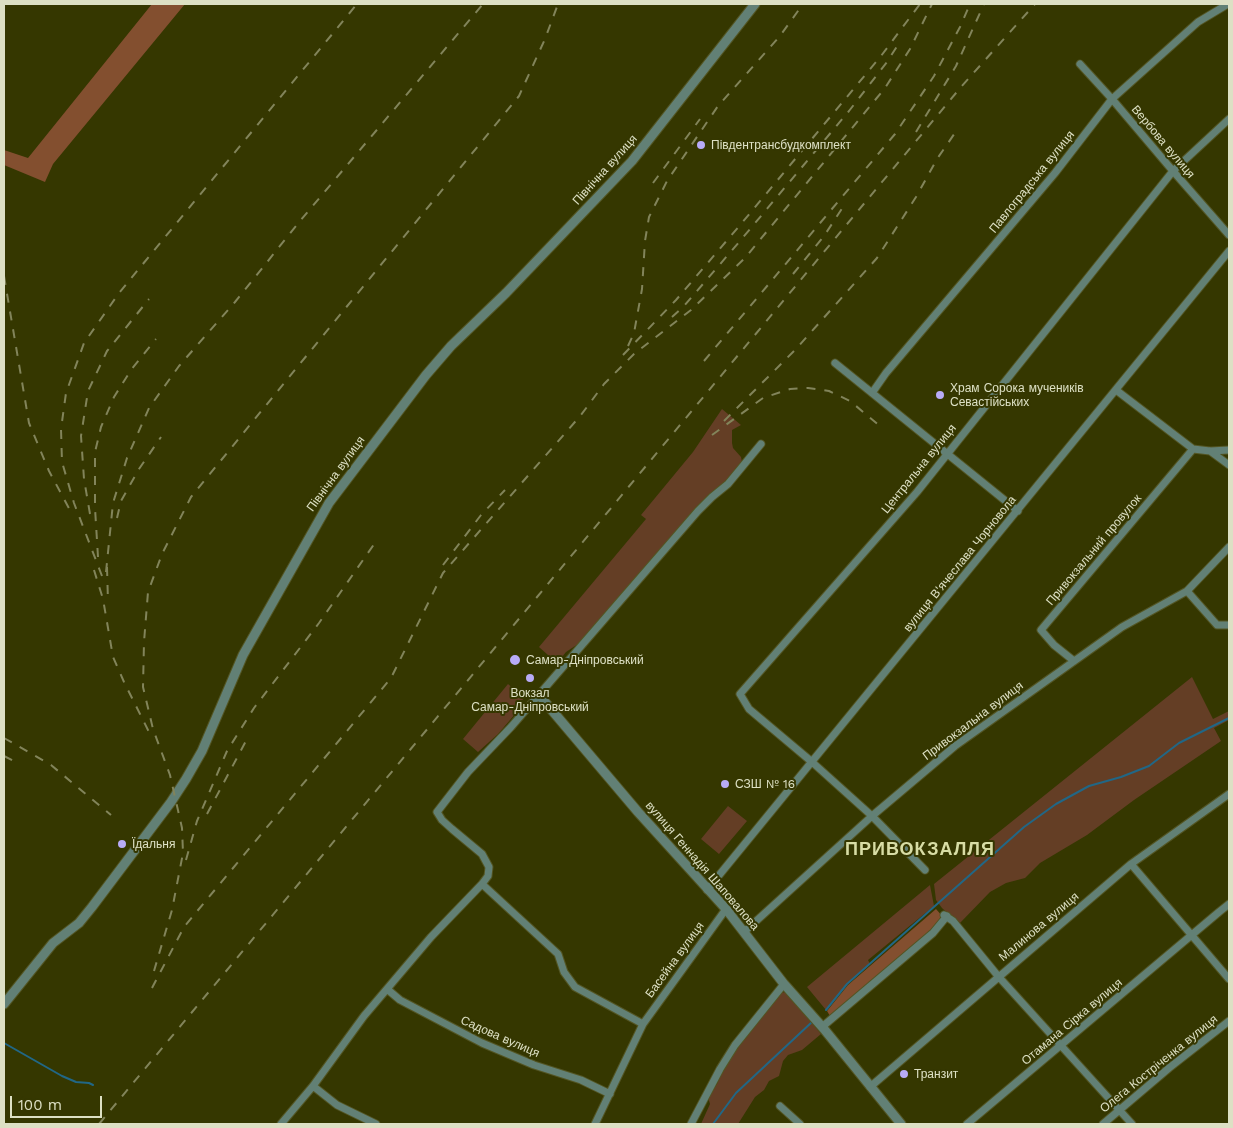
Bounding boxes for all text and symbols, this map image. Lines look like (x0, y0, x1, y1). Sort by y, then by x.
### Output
street label: Вербова вулиця (1128, 103, 1198, 181)
street label: Павлоградська вулиця (986, 128, 1078, 236)
street label: Північна вулиця (570, 132, 640, 208)
place label: Південтрансбудкомплект (711, 138, 851, 152)
marker: Південтрансбудкомплект (695, 139, 707, 151)
place label: Храм Сорока мучеників Севастійських (950, 381, 1084, 409)
marker: Храм Сорока мучеників Севастійських (934, 389, 946, 401)
street label: Центральна вулиця (879, 421, 959, 517)
street label: Північна вулиця (304, 434, 368, 514)
street label: Привокзальний провулок (1043, 492, 1145, 608)
street label: вулиця В'ячеслава Чорновола (901, 493, 1019, 635)
marker: Самар-Дніпровський (508, 653, 522, 667)
place label: Самар-Дніпровський (526, 653, 644, 667)
marker: Вокзал Самар-Дніпровський (524, 672, 536, 684)
street label: Привокзальна вулиця (920, 679, 1026, 763)
place label: Вокзал Самар-Дніпровський (471, 686, 589, 714)
place label: СЗШ № 16 (735, 777, 795, 791)
marker: СЗШ № 16 (719, 778, 731, 790)
street label: вулиця Геннадія Шаповалова (642, 799, 762, 933)
place label: Їдальня (132, 837, 175, 851)
marker: Їдальня (116, 838, 128, 850)
district label: ПРИВОКЗАЛЛЯ (844, 839, 996, 861)
street label: Малинова вулиця (996, 889, 1082, 965)
street label: Басейна вулиця (643, 919, 707, 1001)
street label: Отамана Сірка вулиця (1019, 976, 1125, 1068)
street label: Олега Костріченка вулиця (1097, 1012, 1221, 1116)
street label: Садова вулиця (458, 1013, 542, 1061)
place label: Транзит (914, 1067, 958, 1081)
marker: Транзит (898, 1068, 910, 1080)
scale bar (12, 1086, 105, 1118)
text: 100 m (18, 1096, 62, 1114)

